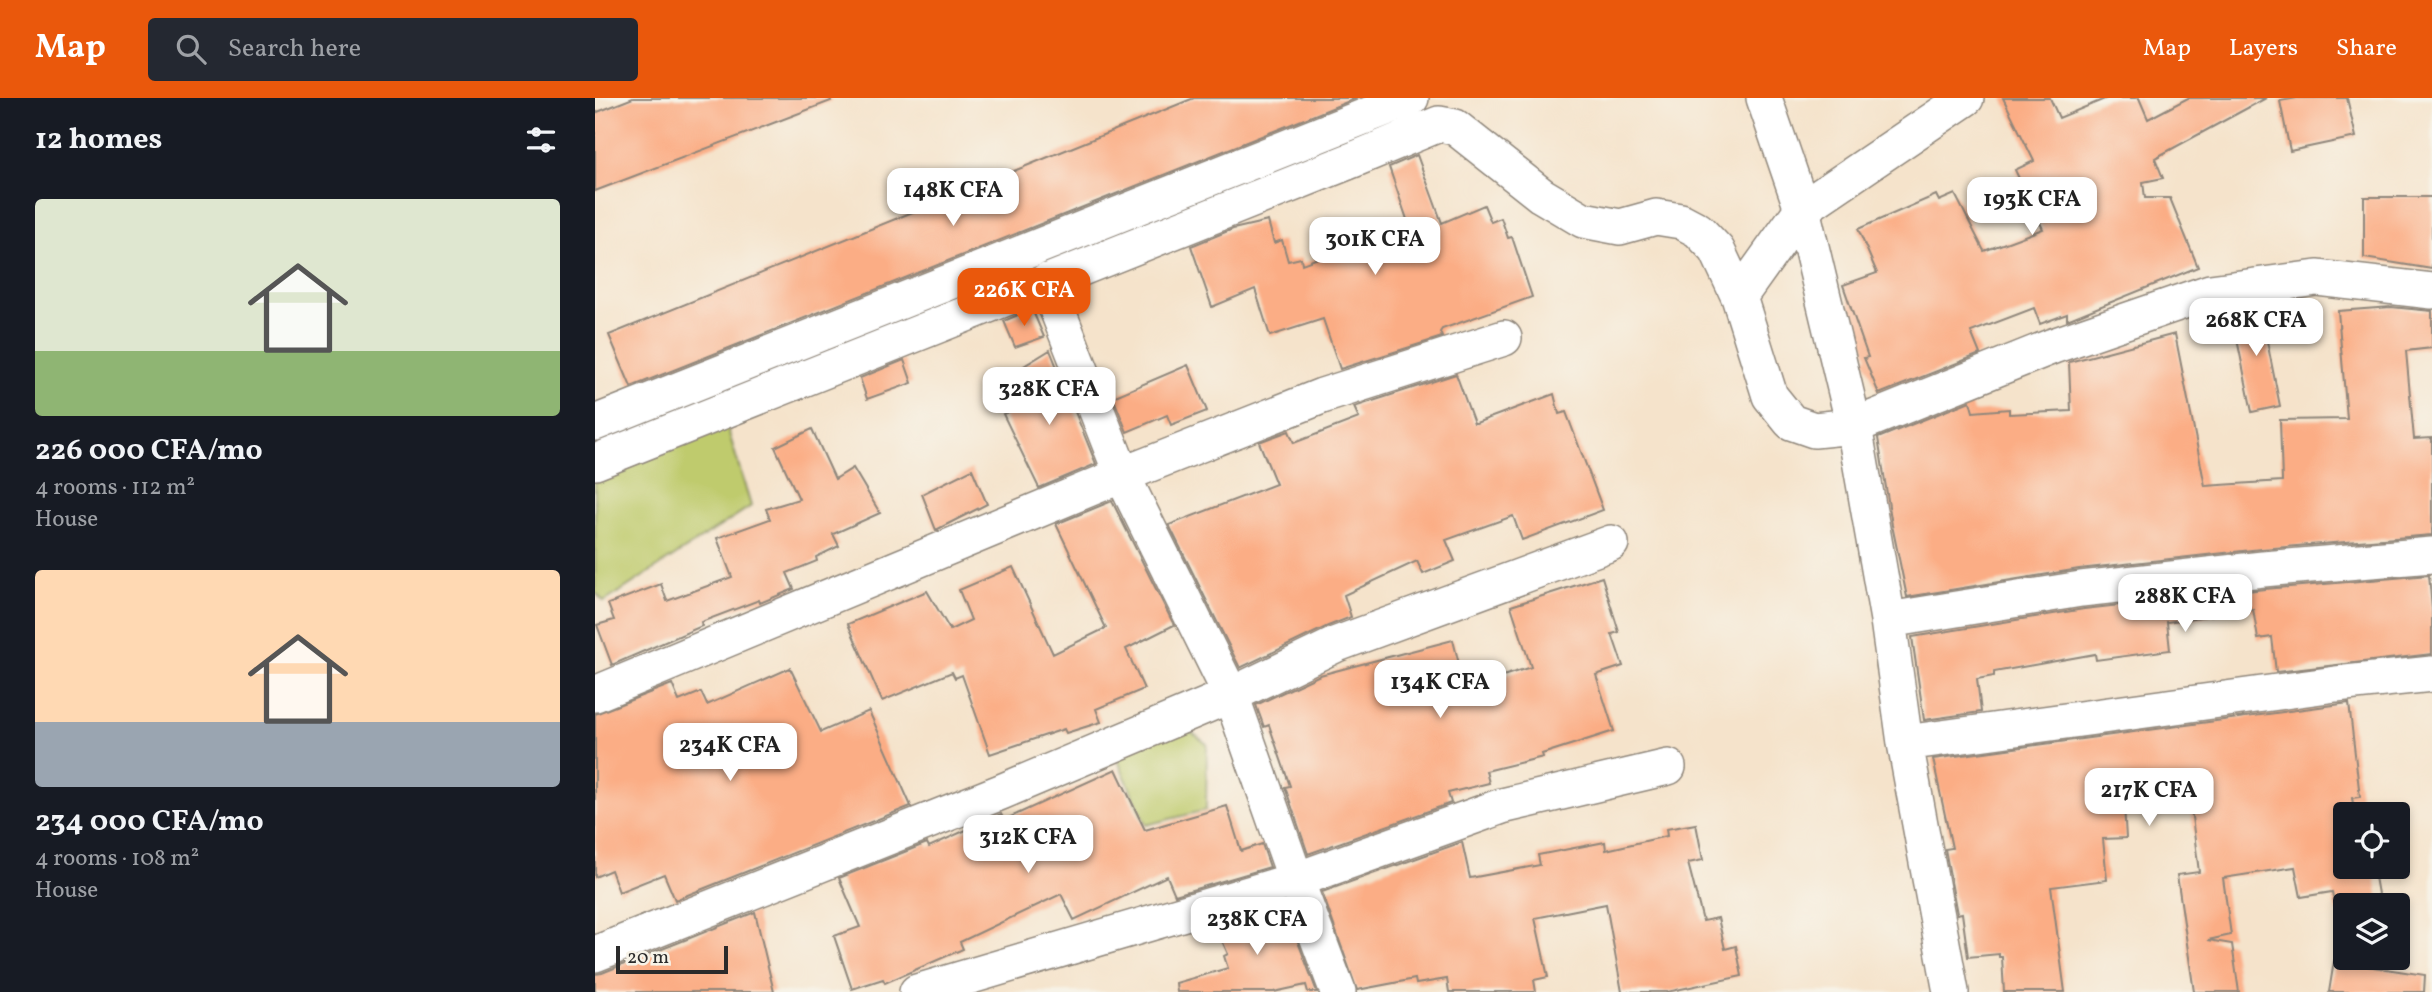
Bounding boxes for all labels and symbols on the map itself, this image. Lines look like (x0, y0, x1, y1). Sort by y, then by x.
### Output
pin: 148K CFA (881, 169, 1025, 228)
pin: 193K CFA (1960, 178, 2104, 237)
pin: 301K CFA (1303, 218, 1447, 277)
pin: 226K CFA (952, 268, 1096, 328)
pin: 268K CFA (2184, 299, 2328, 358)
pin: 328K CFA (977, 368, 1121, 427)
pin: 288K CFA (2113, 574, 2257, 634)
pin: 134K CFA (1368, 660, 1512, 720)
pin: 234K CFA (658, 724, 802, 783)
pin: 217K CFA (2077, 768, 2221, 828)
pin: 312K CFA (956, 816, 1100, 875)
pin: 238K CFA (1185, 898, 1329, 957)
scale bar (616, 943, 728, 975)

